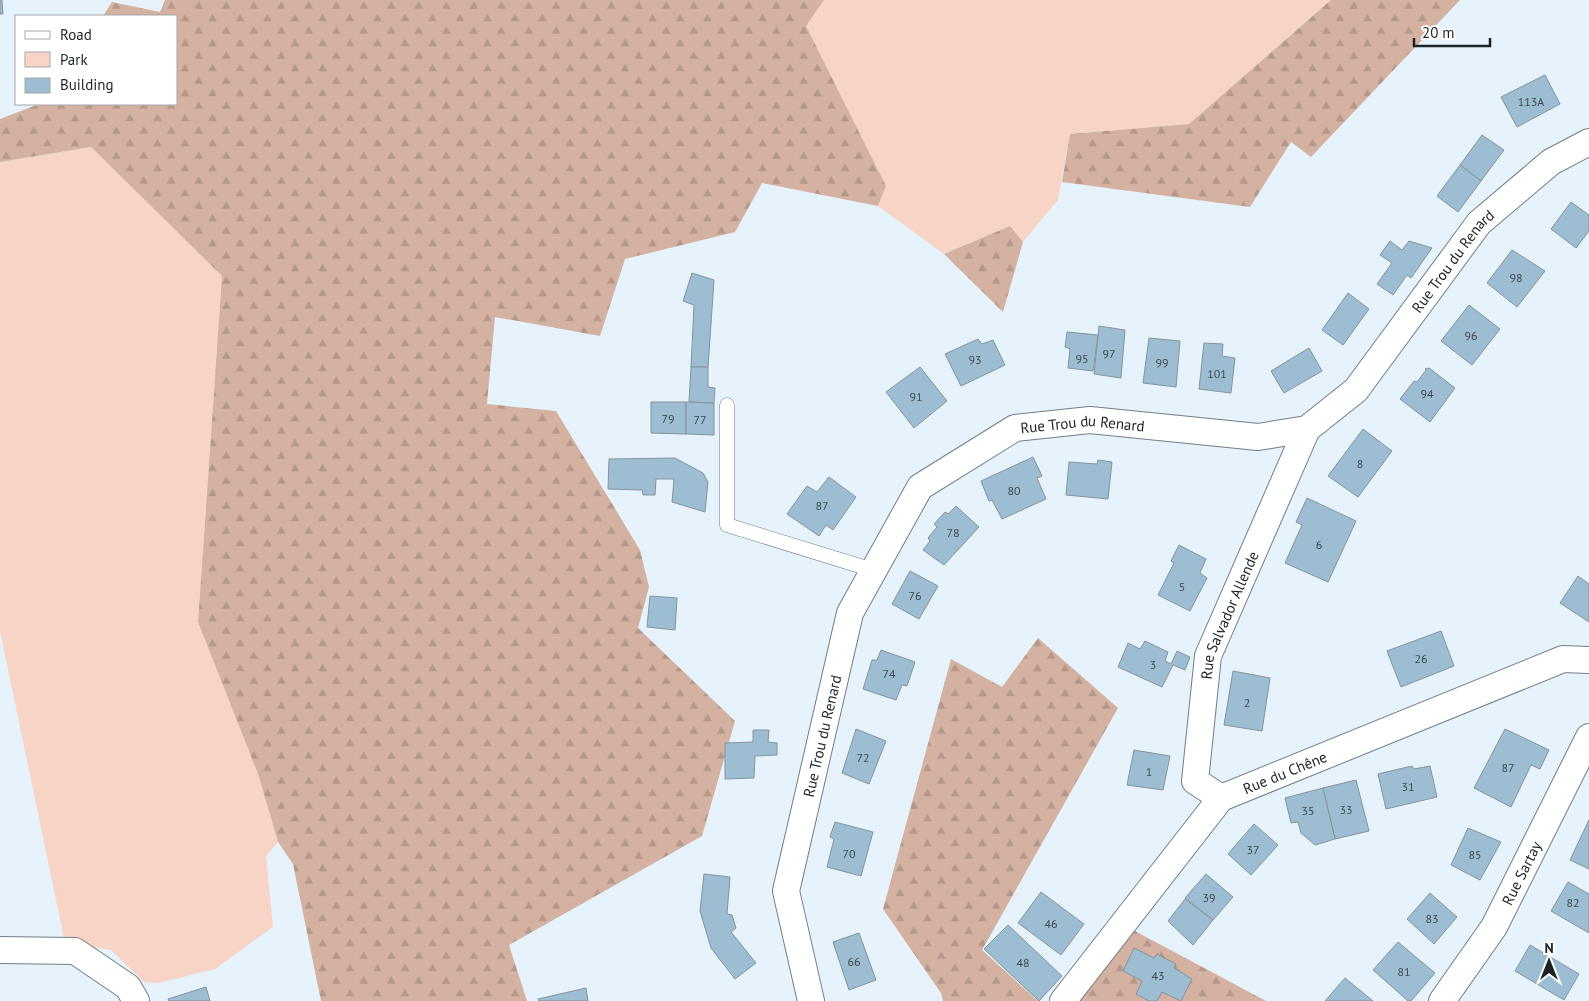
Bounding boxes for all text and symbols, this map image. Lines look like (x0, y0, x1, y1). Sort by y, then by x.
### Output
legend (15, 15, 178, 105)
scale bar (1414, 15, 1490, 47)
text: 20 m (1422, 23, 1455, 42)
text: Road (60, 25, 92, 44)
text: Park (60, 50, 88, 69)
text: Building (60, 75, 114, 94)
house number: 113A (1518, 94, 1544, 109)
street label: Rue Trou du Renard (1407, 205, 1498, 316)
house number: 98 (1509, 270, 1523, 285)
house number: 96 (1464, 328, 1478, 343)
house number: 97 (1102, 346, 1116, 361)
house number: 95 (1075, 351, 1089, 366)
house number: 93 (968, 352, 982, 367)
house number: 99 (1155, 355, 1169, 370)
house number: 101 (1207, 366, 1227, 381)
house number: 94 (1420, 386, 1434, 401)
house number: 91 (909, 389, 923, 404)
street label: Rue Trou du Renard (1019, 410, 1146, 437)
house number: 79 (661, 411, 675, 426)
house number: 77 (693, 412, 707, 427)
house number: 8 (1357, 456, 1363, 471)
house number: 80 (1007, 483, 1021, 498)
house number: 87 (815, 498, 829, 513)
house number: 78 (946, 525, 960, 540)
house number: 6 (1316, 537, 1322, 552)
street label: Rue Salvador Allende (1196, 548, 1262, 680)
house number: 5 (1179, 579, 1185, 594)
house number: 76 (908, 588, 922, 603)
house number: 26 (1414, 651, 1428, 666)
house number: 3 (1150, 657, 1156, 672)
house number: 74 (882, 666, 896, 681)
street label: Rue Trou du Renard (798, 673, 845, 799)
house number: 2 (1244, 695, 1250, 710)
street label: Rue du Chêne (1240, 747, 1329, 798)
house number: 72 (856, 750, 870, 765)
house number: 87 (1501, 760, 1515, 775)
house number: 1 (1146, 764, 1152, 779)
house number: 31 (1401, 779, 1415, 794)
house number: 33 (1339, 802, 1353, 817)
house number: 35 (1301, 803, 1315, 818)
street label: Rue Sartay (1497, 838, 1545, 908)
house number: 37 (1246, 842, 1260, 857)
house number: 70 (842, 846, 856, 861)
house number: 85 (1468, 847, 1482, 862)
house number: 39 (1202, 890, 1216, 905)
house number: 82 (1566, 895, 1580, 910)
house number: 83 (1425, 911, 1439, 926)
house number: 46 (1044, 916, 1058, 931)
north arrow (1524, 936, 1574, 986)
text: N (1544, 939, 1554, 957)
house number: 66 (847, 954, 861, 969)
house number: 48 (1016, 955, 1030, 970)
house number: 81 (1397, 964, 1411, 979)
house number: 43 (1151, 968, 1165, 983)

